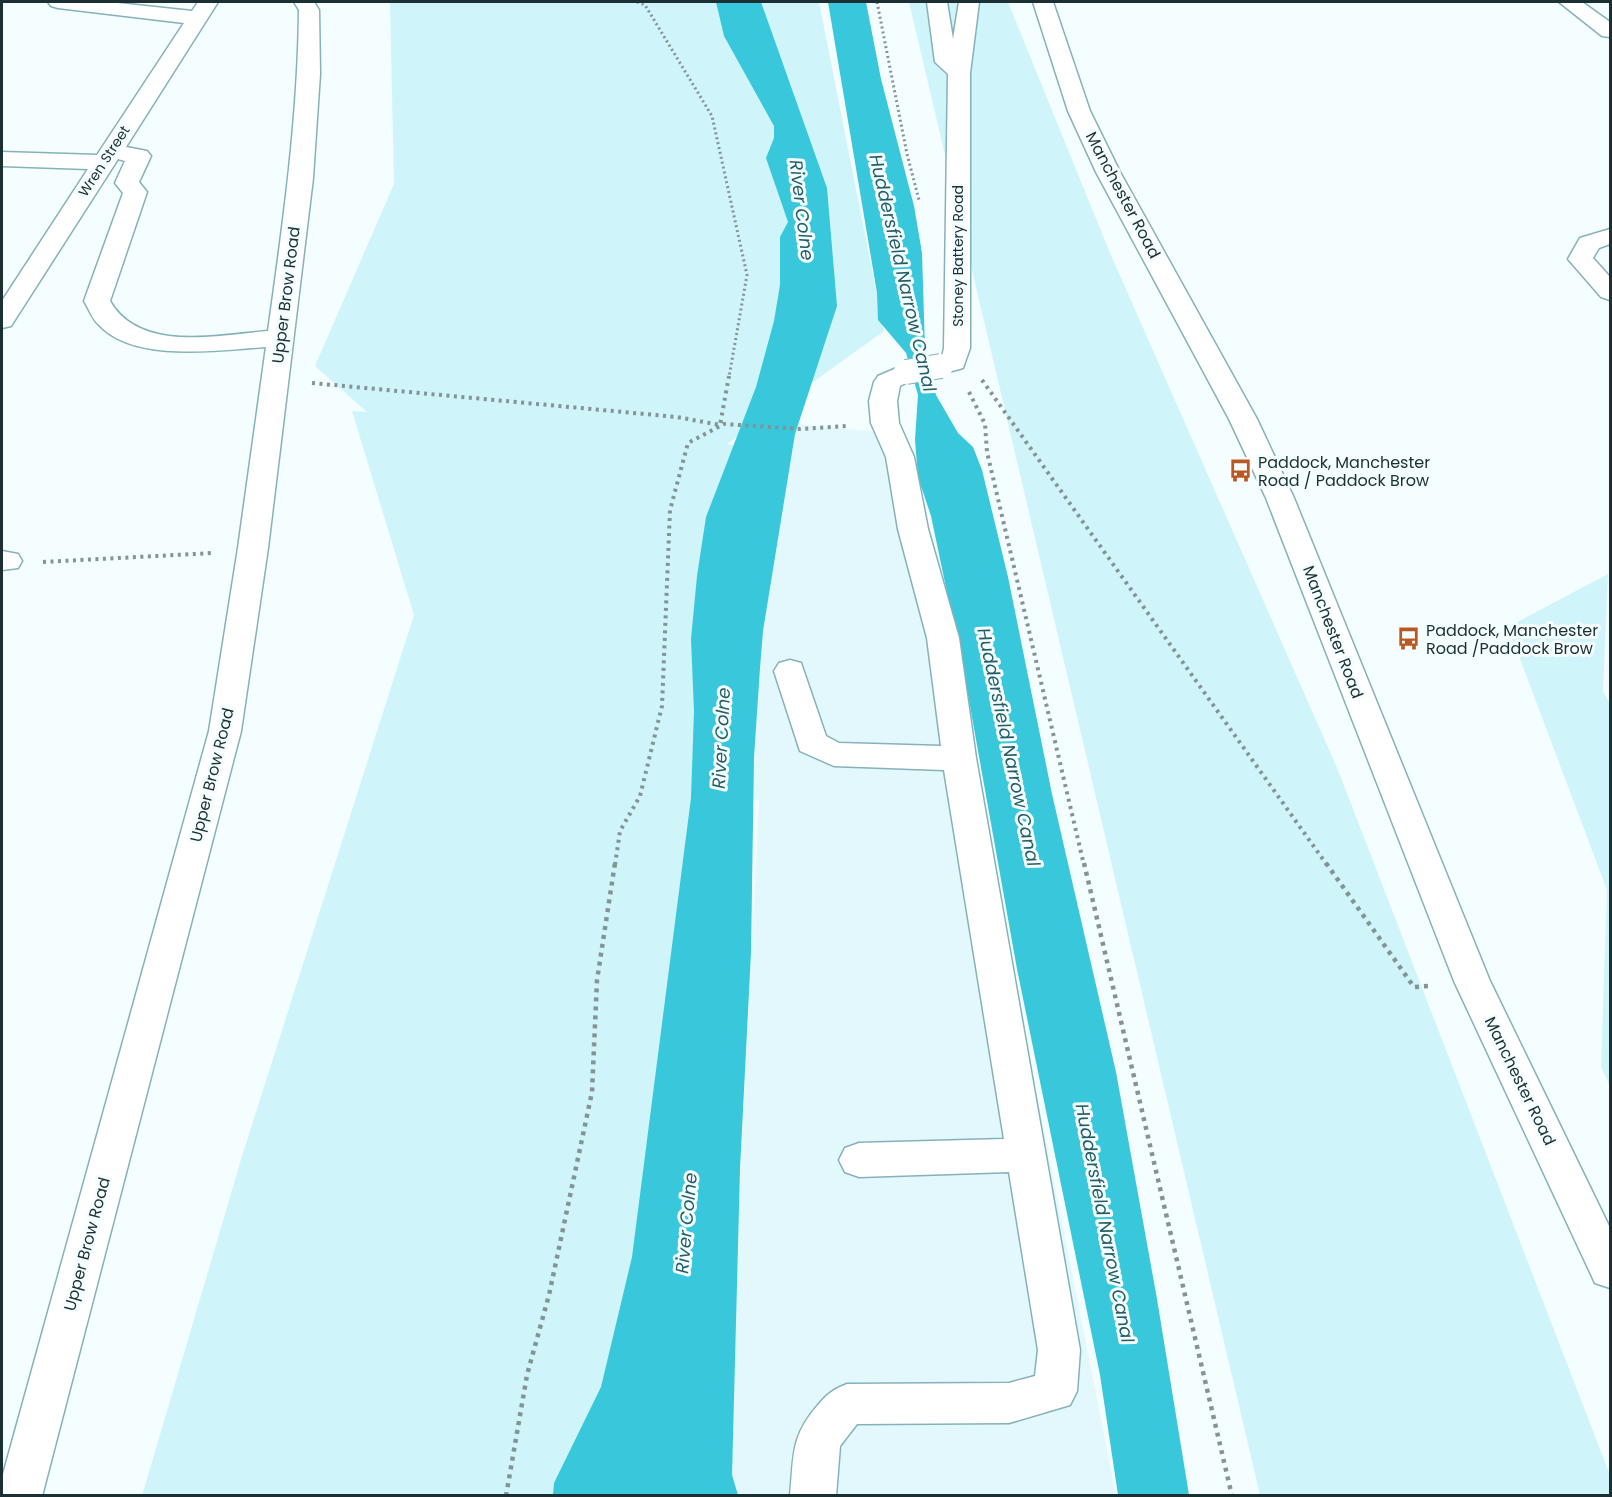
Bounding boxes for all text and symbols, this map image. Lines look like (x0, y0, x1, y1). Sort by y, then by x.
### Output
street label: Wren Street (73, 121, 135, 201)
street label: Manchester Road (1080, 128, 1166, 262)
water label: Huddersfield Narrow Canal (863, 152, 943, 395)
water label: River Colne (783, 158, 821, 262)
street label: Stoney Battery Road (948, 185, 968, 327)
street label: Upper Brow Road (266, 225, 306, 365)
place label: Paddock, Manchester Road / Paddock Brow (1258, 451, 1430, 492)
bus stop icon: Paddock, Manchester Road / Paddock Brow (1227, 458, 1253, 484)
street label: Manchester Road (1297, 562, 1369, 702)
place label: Paddock, Manchester Road /Paddock Brow (1426, 619, 1598, 660)
water label: Huddersfield Narrow Canal (972, 626, 1047, 869)
bus stop icon: Paddock, Manchester Road /Paddock Brow (1395, 626, 1421, 652)
water label: River Colne (706, 687, 736, 789)
street label: Upper Brow Road (184, 705, 240, 845)
street label: Manchester Road (1479, 1013, 1561, 1149)
water label: Huddersfield Narrow Canal (1070, 1101, 1141, 1345)
water label: River Colne (669, 1171, 703, 1275)
street label: Upper Brow Road (58, 1175, 116, 1313)

